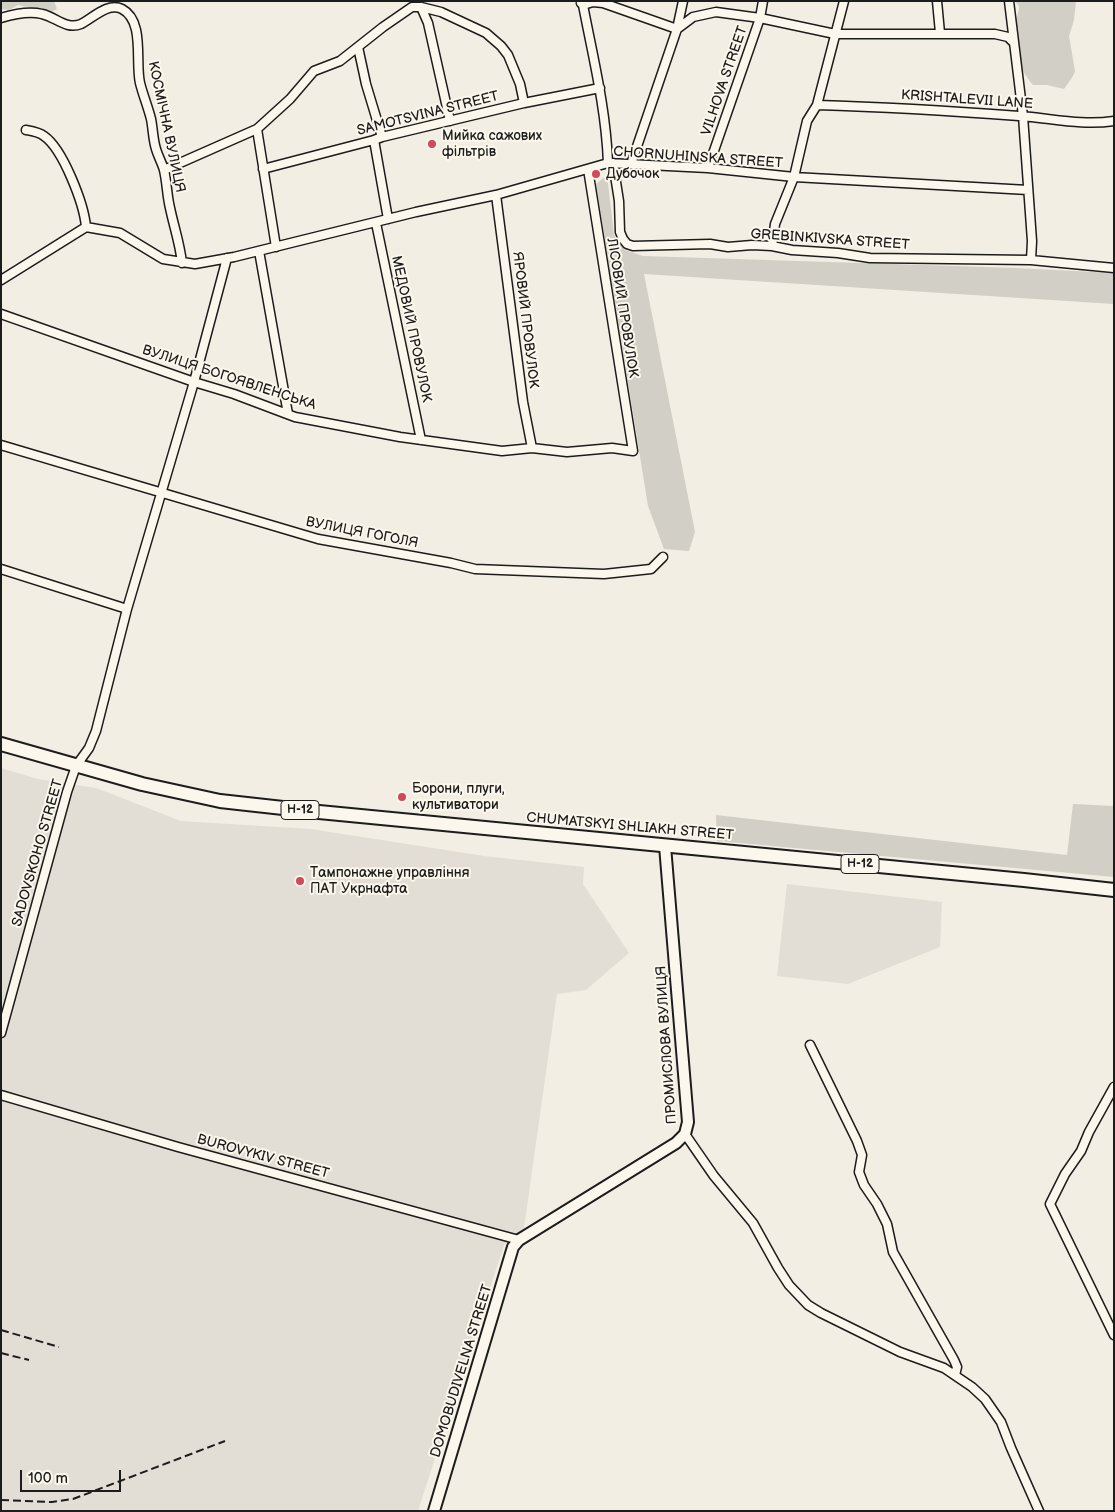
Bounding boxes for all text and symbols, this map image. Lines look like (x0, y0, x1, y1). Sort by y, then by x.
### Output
street label: VILHOVA STREET (698, 24, 752, 138)
street label: КОСМІЧНА ВУЛИЦЯ (144, 60, 188, 194)
street label: KRISHTALEVII LANE (900, 87, 1034, 113)
street label: SAMOTSVINA STREET (355, 88, 501, 140)
place label: Мийка сажових фільтрів (442, 128, 542, 160)
marker: Мийка сажових фільтрів (426, 138, 438, 150)
street label: CHORNUHINSKA STREET (613, 144, 783, 172)
place label: Дубочок (606, 166, 659, 182)
marker: Дубочок (590, 168, 602, 180)
street label: GREBINKIVSKA STREET (750, 226, 910, 254)
street label: ЛІСОВИЙ ПРОВУЛОК (603, 237, 641, 379)
street label: ЯРОВИЙ ПРОВУЛОК (508, 251, 542, 389)
street label: МЕДОВИЙ ПРОВУЛОК (387, 254, 435, 404)
street label: ВУЛИЦЯ БОГОЯВЛЕНСЬКА (140, 342, 318, 414)
street label: ВУЛИЦЯ ГОГОЛЯ (304, 514, 420, 552)
street label: SADOVSKOHO STREET (9, 777, 67, 929)
place label: Борони, плуги, культиватори (412, 781, 505, 814)
marker: Борони, плуги, культиватори (396, 791, 408, 803)
road number: Н-12 (281, 800, 319, 820)
street label: CHUMATSKYI SHLIAKH STREET (526, 810, 734, 844)
road number: Н-12 (841, 854, 879, 874)
place label: Тампонажне управління ПАТ Укрнафта (310, 865, 470, 898)
marker: Тампонажне управління ПАТ Укрнафта (294, 875, 306, 887)
street label: ПРОМИСЛОВА ВУЛИЦЯ (653, 965, 681, 1125)
street label: BUROVYKIV STREET (195, 1131, 331, 1183)
street label: DOMOBUDIVELNA STREET (428, 1282, 496, 1460)
scale bar (22, 1460, 124, 1492)
text: 100 m (28, 1469, 68, 1488)

